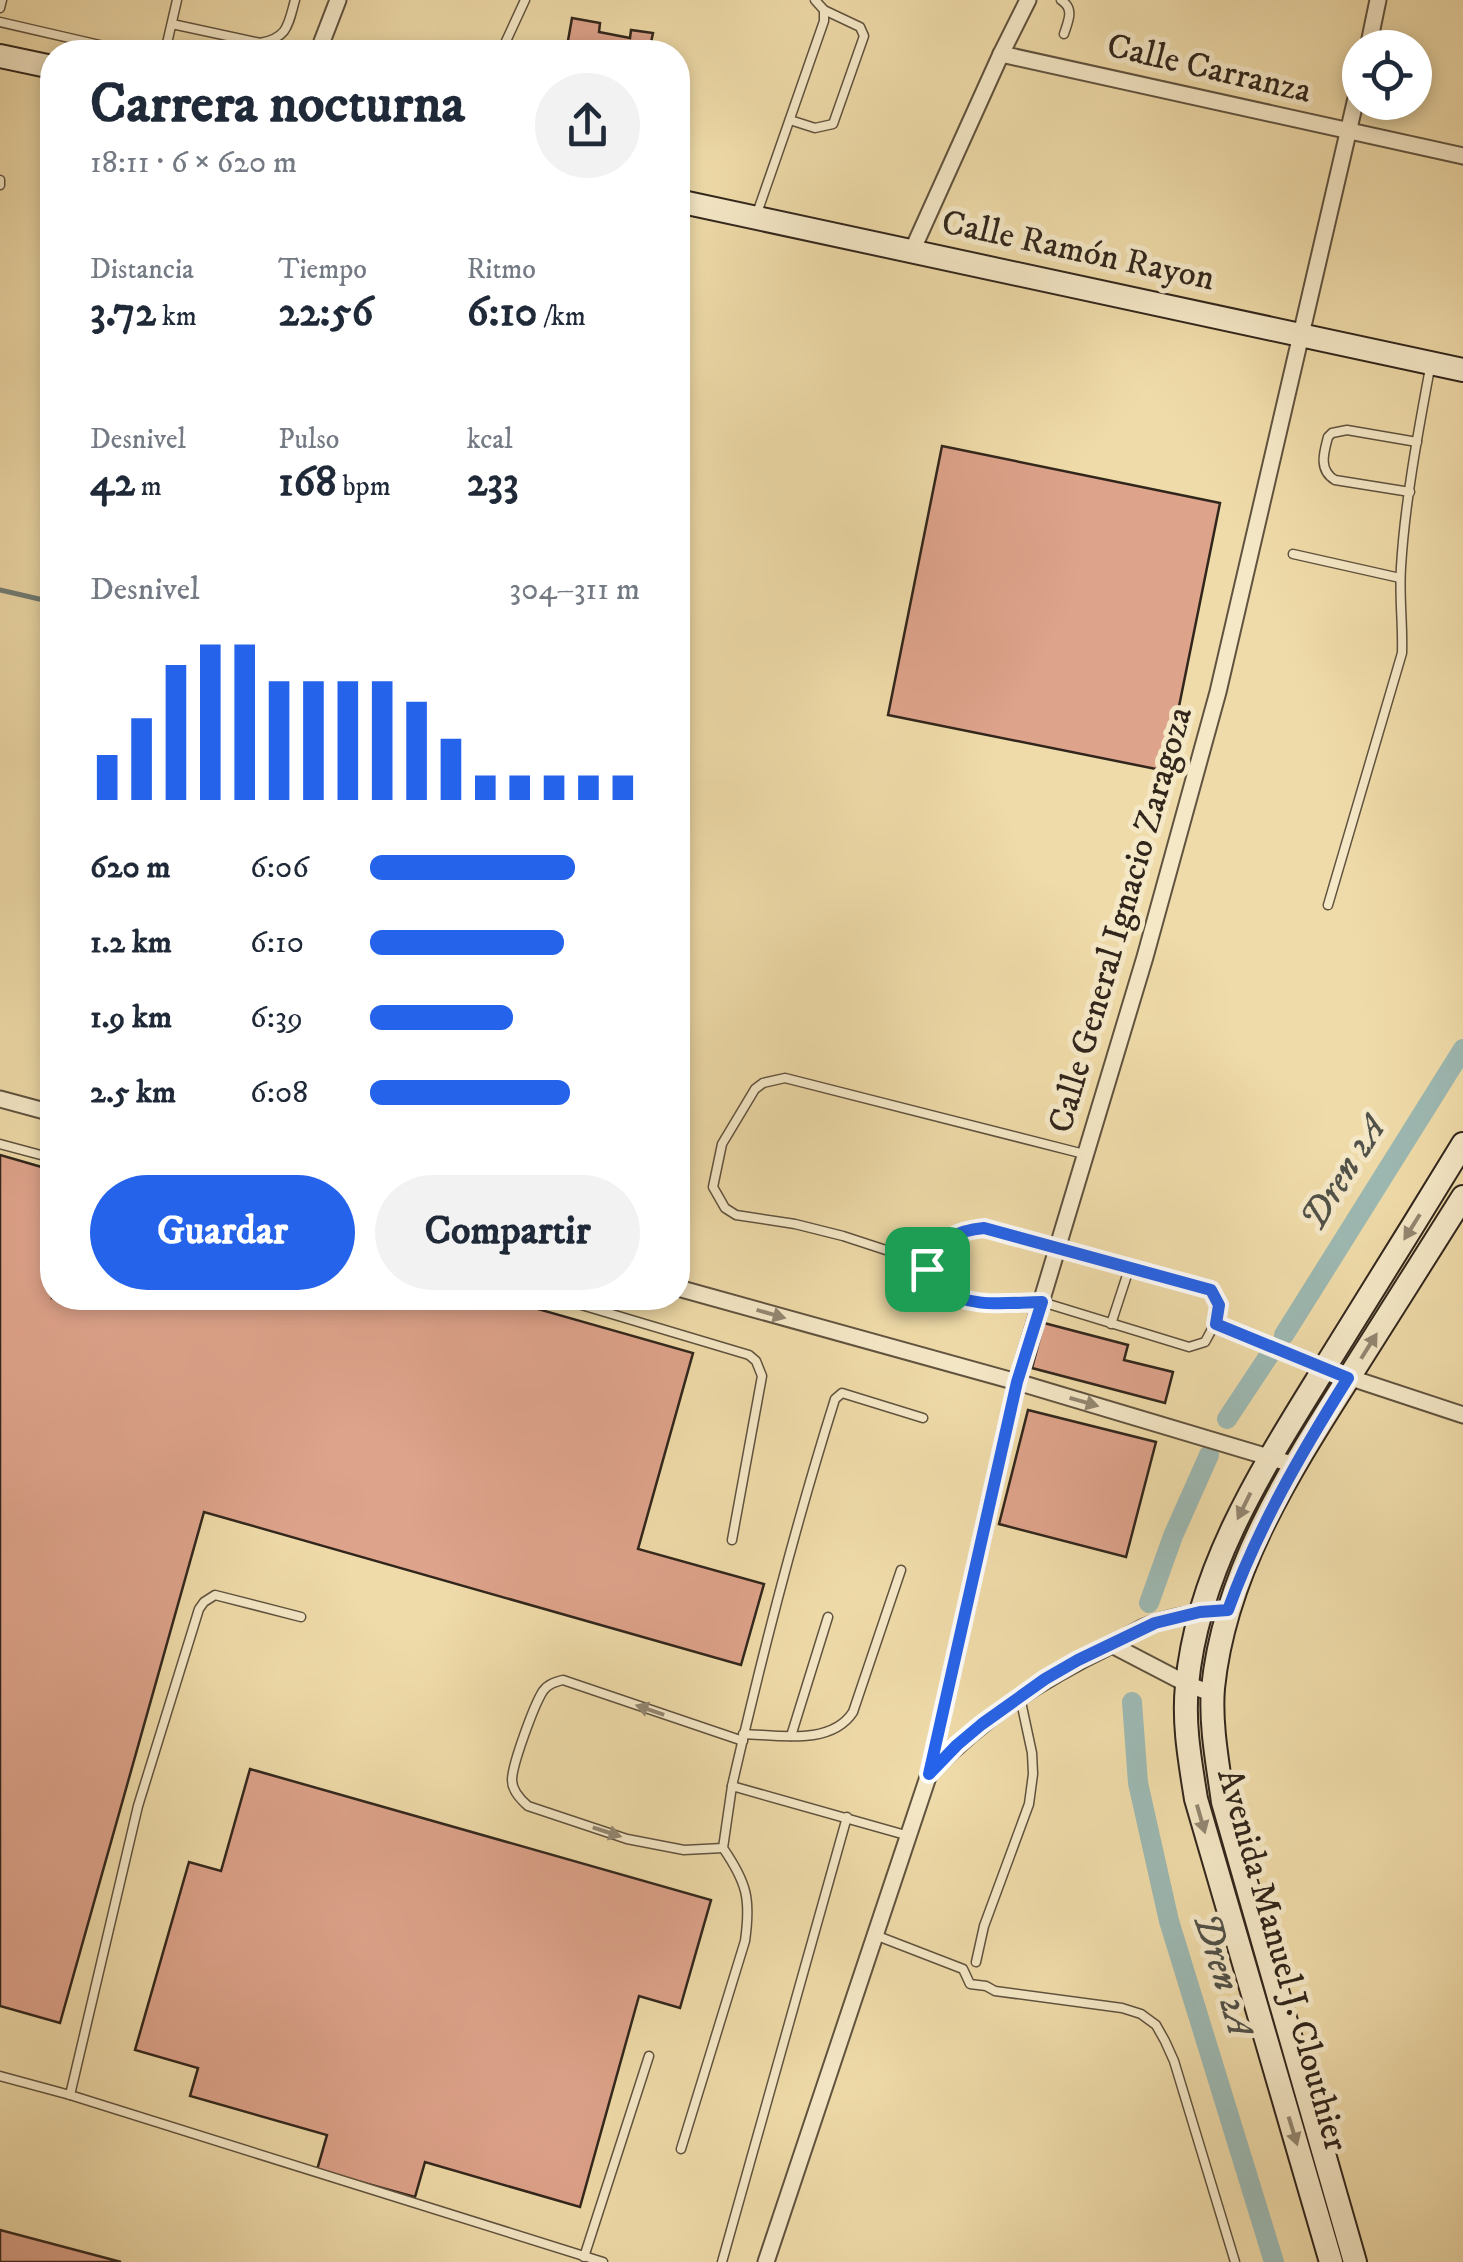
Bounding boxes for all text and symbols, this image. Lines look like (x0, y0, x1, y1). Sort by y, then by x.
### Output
street label: Calle Carranza (1103, 24, 1316, 114)
map controls (1342, 30, 1432, 120)
button: locate (1342, 30, 1432, 120)
text: Carrera nocturna (90, 71, 465, 140)
button: share (535, 73, 640, 178)
text: 18:11 · 6 × 620 m (90, 143, 297, 183)
street label: Calle Ramón Rayon (938, 201, 1218, 301)
text: Distancia (90, 252, 194, 287)
text: Tiempo (278, 252, 367, 287)
text: Ritmo (467, 252, 536, 287)
text: 3.72 (90, 287, 156, 339)
text: 22:56 (278, 287, 373, 339)
text: 6:10 (467, 287, 537, 339)
text: km (156, 299, 197, 334)
text: /km (537, 299, 586, 334)
text: Desnivel (90, 422, 186, 457)
text: Pulso (278, 422, 339, 457)
text: kcal (467, 422, 513, 457)
text: 42 (90, 457, 135, 509)
text: 168 (278, 457, 336, 509)
text: 233 (467, 457, 519, 509)
text: m (135, 469, 162, 504)
text: bpm (336, 469, 391, 504)
text: Desnivel (90, 570, 200, 610)
text: 304–311 m (509, 570, 640, 610)
street label: Calle General Ignacio Zaragoza (1039, 702, 1203, 1138)
text: 620 m (90, 848, 171, 888)
text: 6:06 (250, 848, 309, 888)
text: 1.2 km (90, 923, 172, 963)
text: 6:10 (250, 923, 304, 963)
text: 1.9 km (90, 998, 172, 1038)
text: 6:39 (250, 998, 303, 1038)
text: 2.5 km (90, 1073, 176, 1113)
text: 6:08 (250, 1073, 308, 1113)
water label: Dren 2A (1290, 1105, 1399, 1240)
button: Guardar (90, 1175, 355, 1290)
button: Compartir (375, 1175, 640, 1290)
one-way arrow (1404, 1213, 1421, 1241)
pin (885, 1227, 970, 1312)
icon: arrive (900, 1242, 955, 1297)
one-way arrow (757, 1307, 787, 1322)
one-way arrow (1359, 1332, 1377, 1360)
one-way arrow (1069, 1394, 1100, 1410)
one-way arrow (1236, 1491, 1253, 1520)
one-way arrow (635, 1701, 665, 1716)
street label: Avenida Manuel J. Clouthier (1206, 1764, 1358, 2156)
one-way arrow (1194, 1804, 1209, 1835)
one-way arrow (592, 1826, 622, 1841)
water label: Dren 2A (1181, 1907, 1265, 2044)
one-way arrow (1286, 2116, 1301, 2147)

